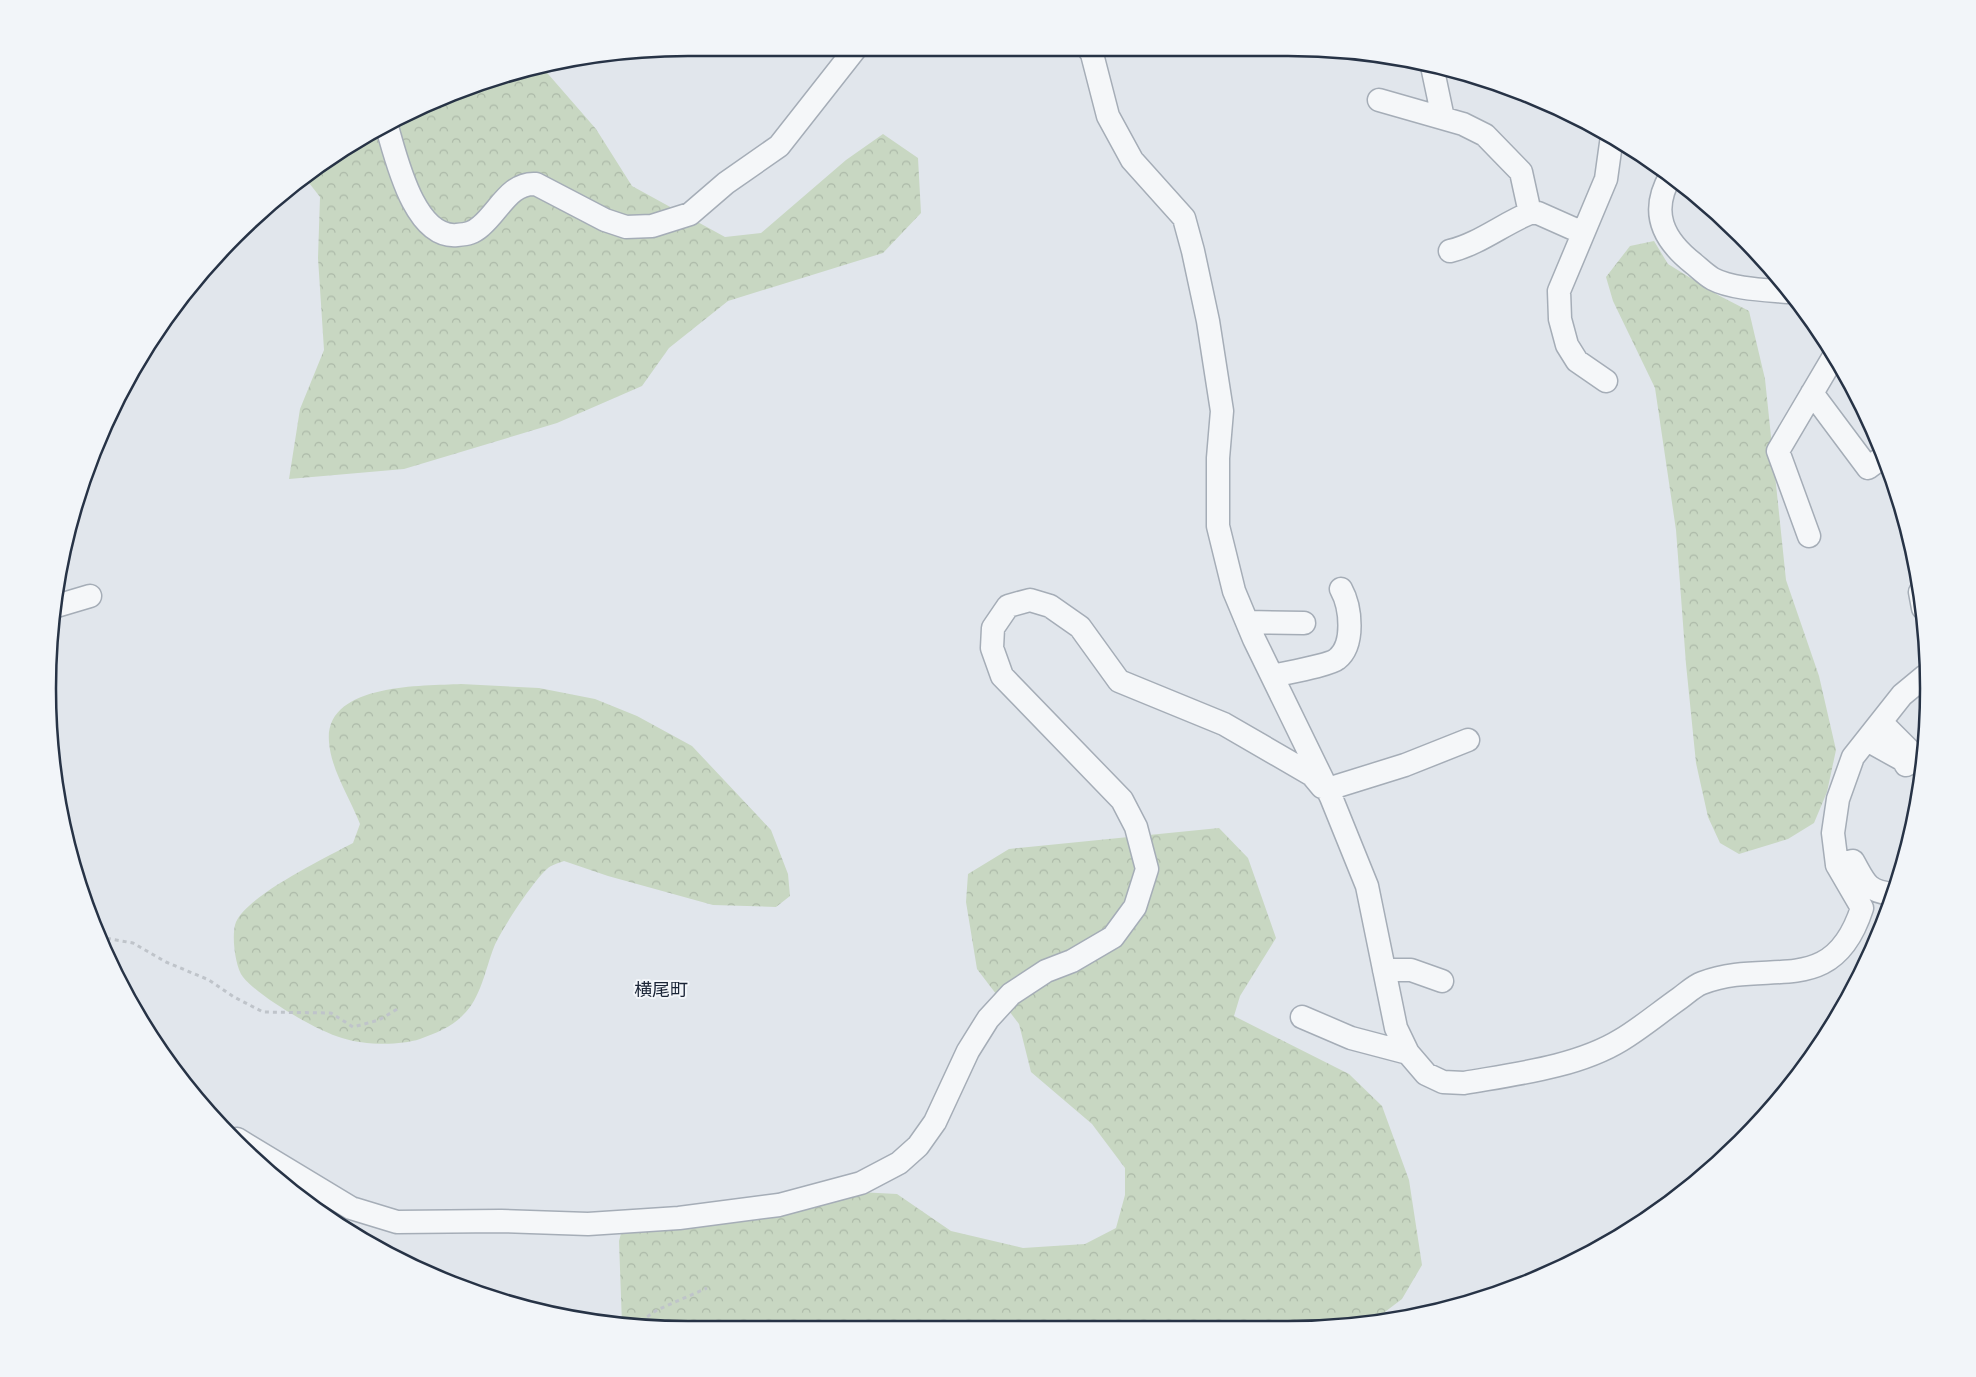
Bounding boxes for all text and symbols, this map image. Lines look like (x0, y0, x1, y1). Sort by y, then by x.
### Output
district label: 横尾町 (634, 980, 688, 1003)

